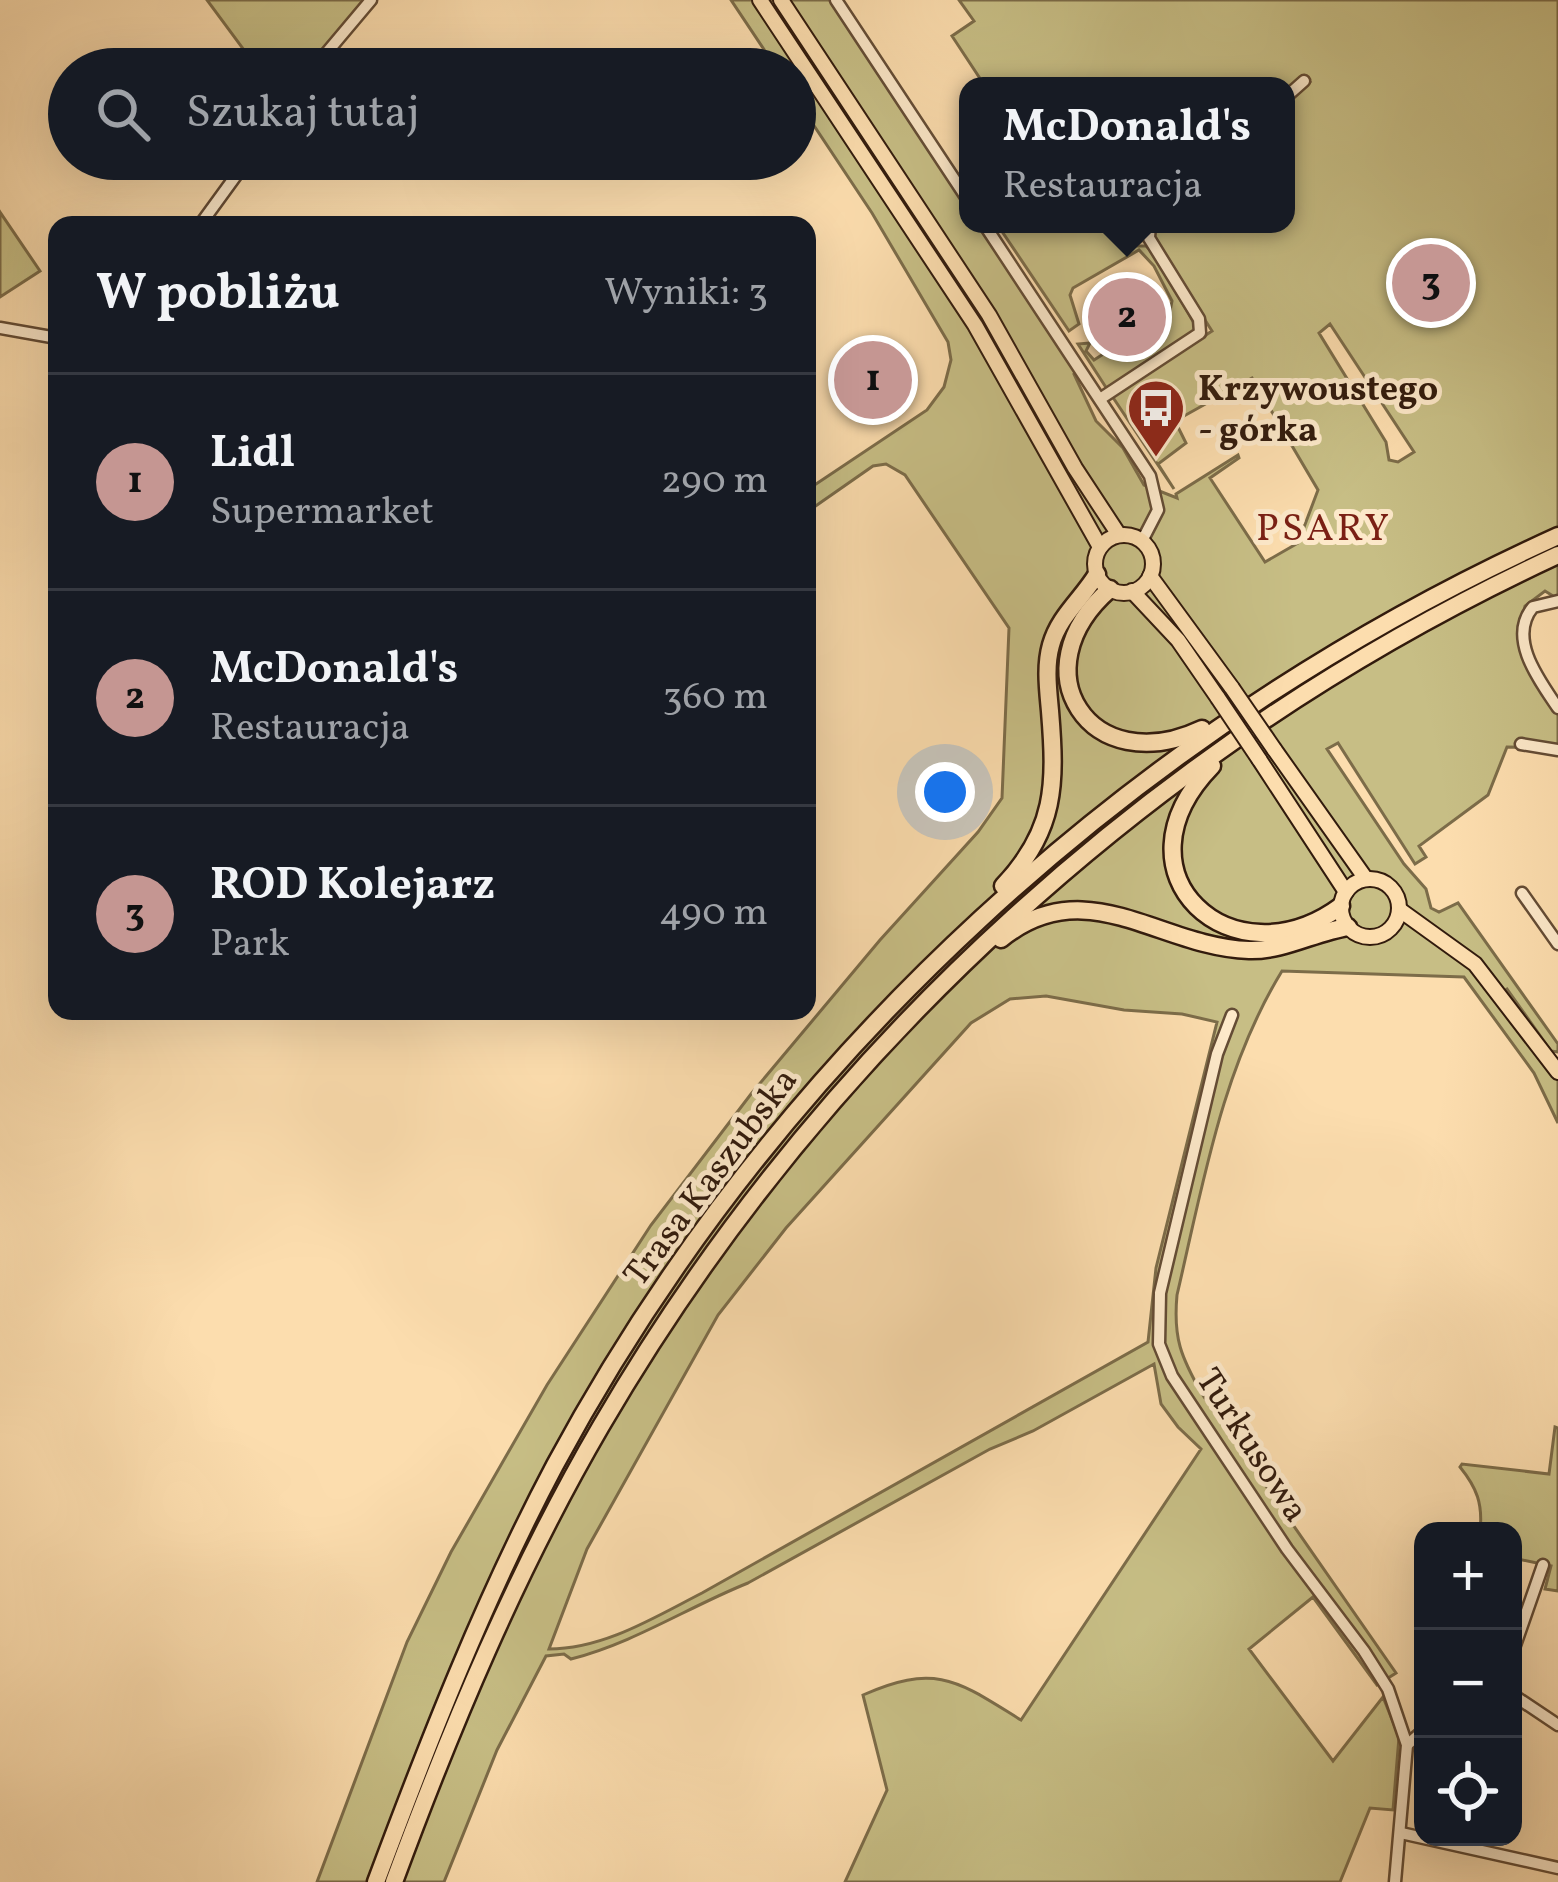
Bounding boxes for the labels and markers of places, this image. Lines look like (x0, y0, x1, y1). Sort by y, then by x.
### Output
pin: 3 (1392, 238, 1470, 328)
pin: 2 (1088, 272, 1166, 362)
pin: 1 (834, 335, 912, 425)
place label: Krzywoustego - górka (1198, 366, 1438, 457)
bus stop icon: Krzywoustego - górka (1125, 377, 1187, 459)

